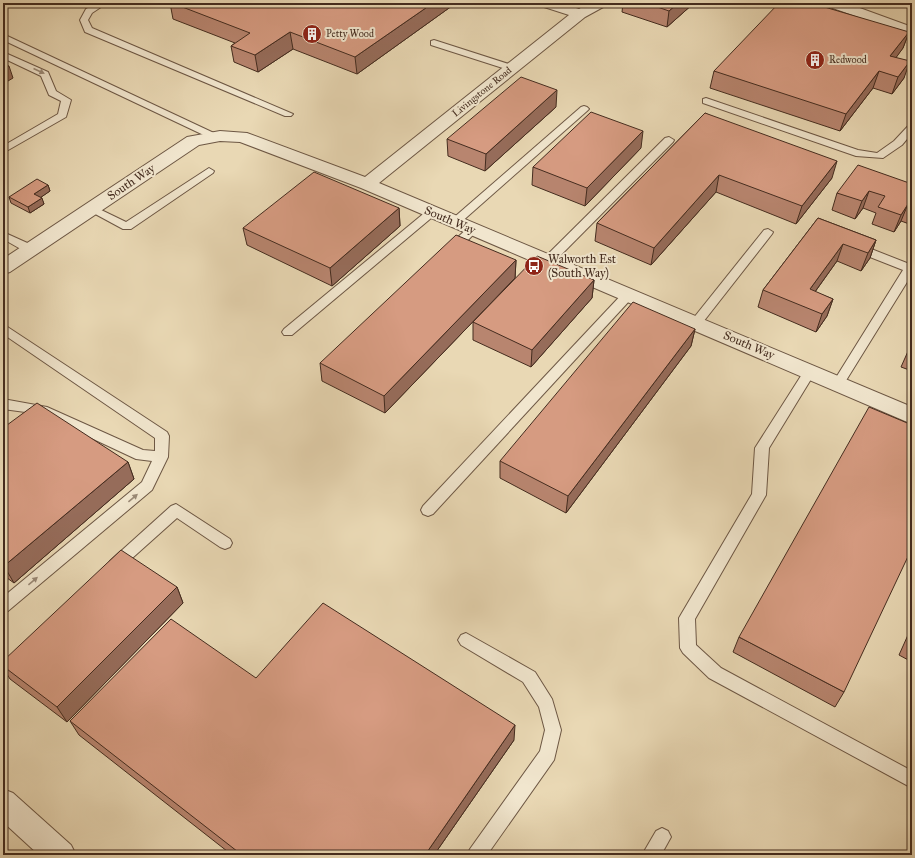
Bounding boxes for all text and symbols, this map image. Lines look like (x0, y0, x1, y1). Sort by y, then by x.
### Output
building icon: Petty Wood (301, 23, 323, 45)
place label: Petty Wood (326, 28, 374, 40)
building icon: Redwood (804, 49, 826, 71)
place label: Redwood (829, 54, 867, 66)
street label: Livingstone Road (450, 64, 514, 120)
one-way arrow (33, 68, 44, 74)
street label: South Way (105, 161, 158, 203)
street label: South Way (422, 203, 478, 237)
place label: Walworth Est (South Way) (548, 252, 617, 280)
bus stop icon: Walworth Est (South Way) (523, 255, 545, 277)
street label: South Way (721, 328, 777, 362)
one-way arrow (127, 493, 138, 502)
one-way arrow (27, 576, 38, 585)

